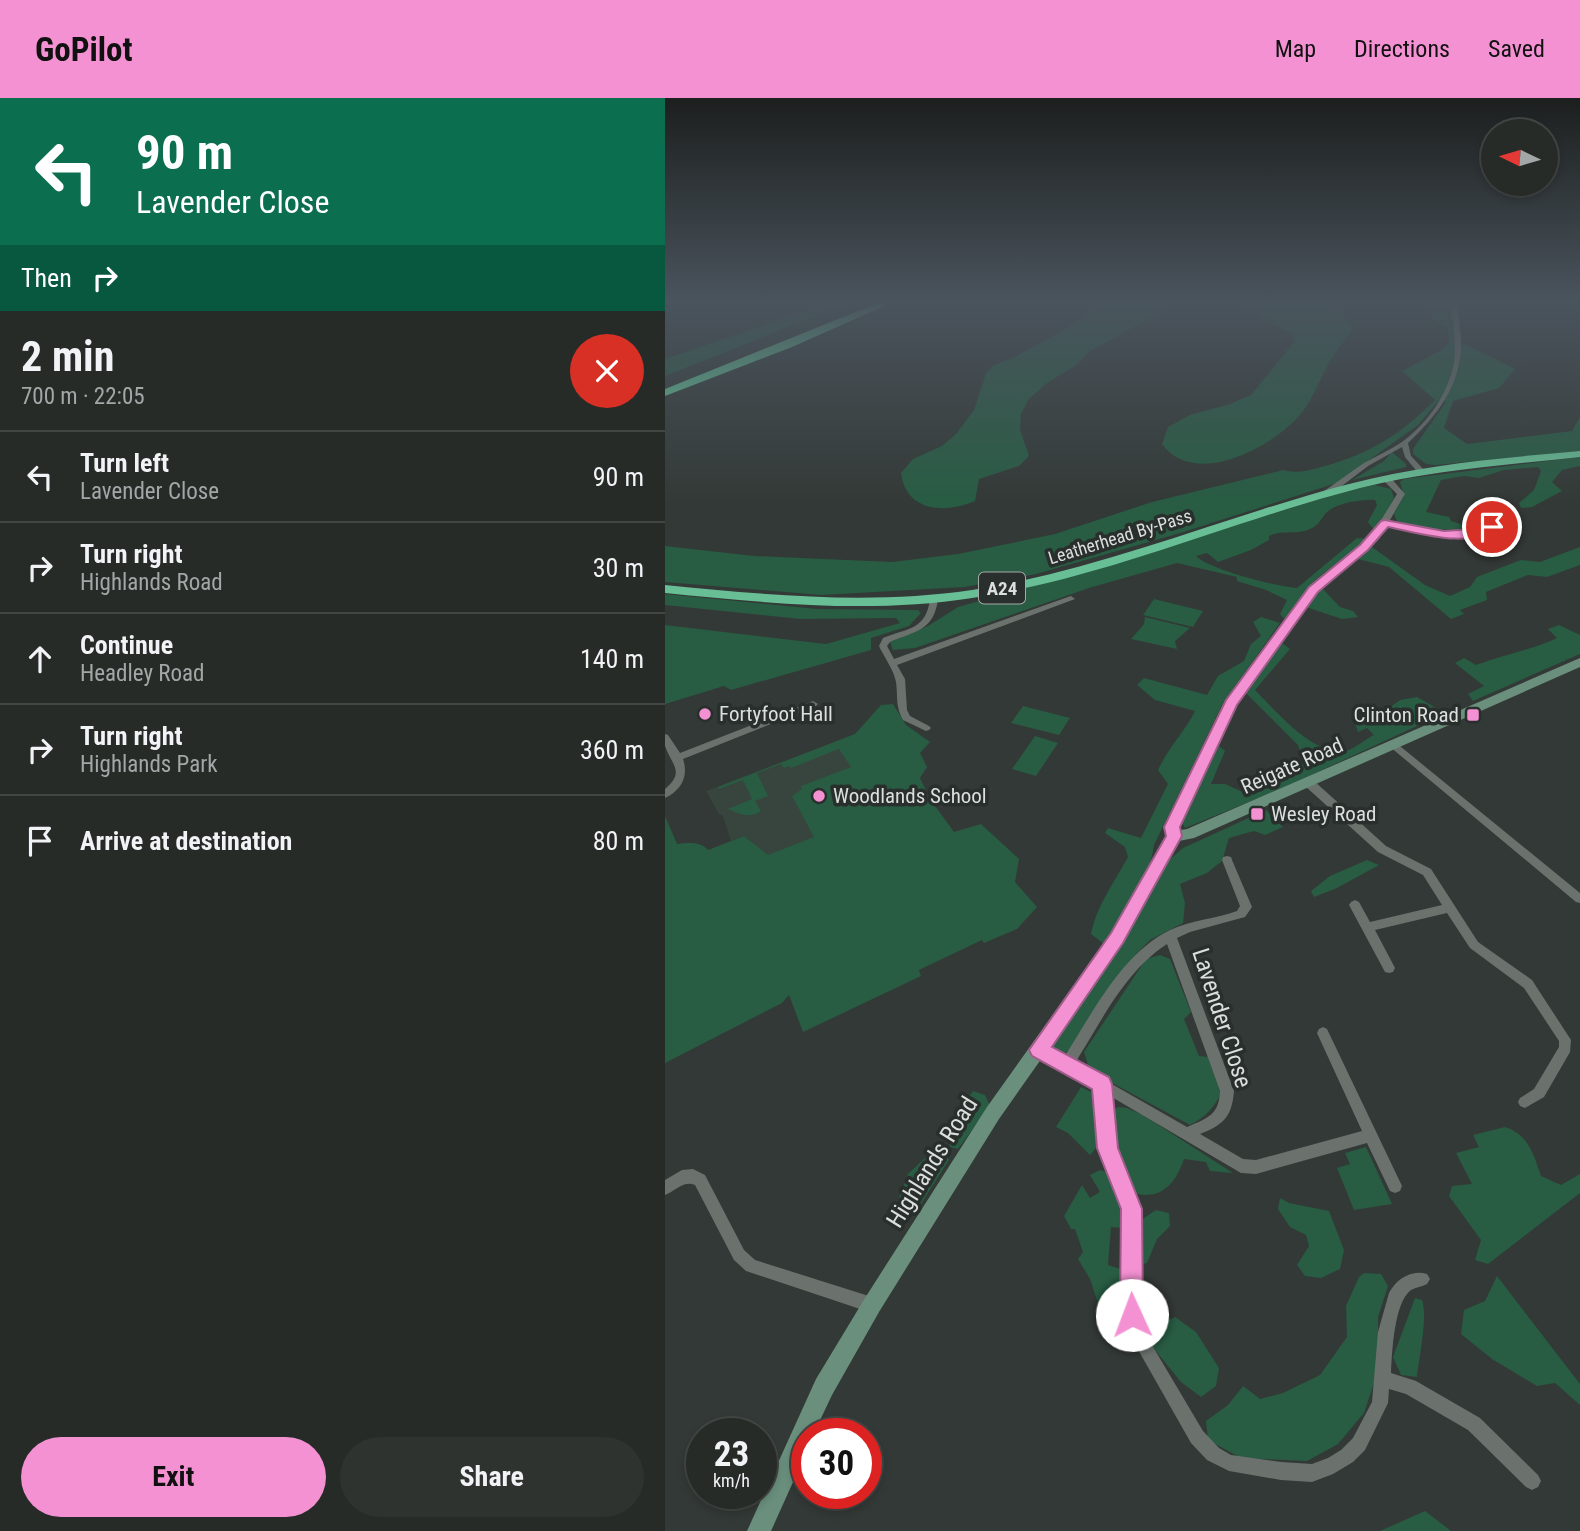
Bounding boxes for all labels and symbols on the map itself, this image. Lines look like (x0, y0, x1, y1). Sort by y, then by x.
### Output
north arrow (1481, 119, 1557, 196)
pin (1462, 497, 1522, 557)
street label: Leatherhead By-Pass (1045, 505, 1194, 568)
road number: A24 (979, 573, 1025, 603)
place label: Fortyfoot Hall (719, 702, 833, 726)
place label: Clinton Road (1354, 703, 1459, 727)
marker: Fortyfoot Hall (697, 706, 713, 722)
marker: Clinton Road (1465, 707, 1481, 723)
street label: Reigate Road (1237, 733, 1347, 799)
place label: Woodlands School (833, 784, 987, 808)
marker: Woodlands School (811, 788, 827, 804)
place label: Wesley Road (1271, 802, 1376, 826)
marker: Wesley Road (1249, 806, 1265, 822)
street label: Lavender Close (1186, 945, 1258, 1091)
street label: Highlands Road (881, 1091, 983, 1233)
position arrow (1095, 1278, 1169, 1352)
speed limit sign: 30 (791, 1418, 882, 1509)

